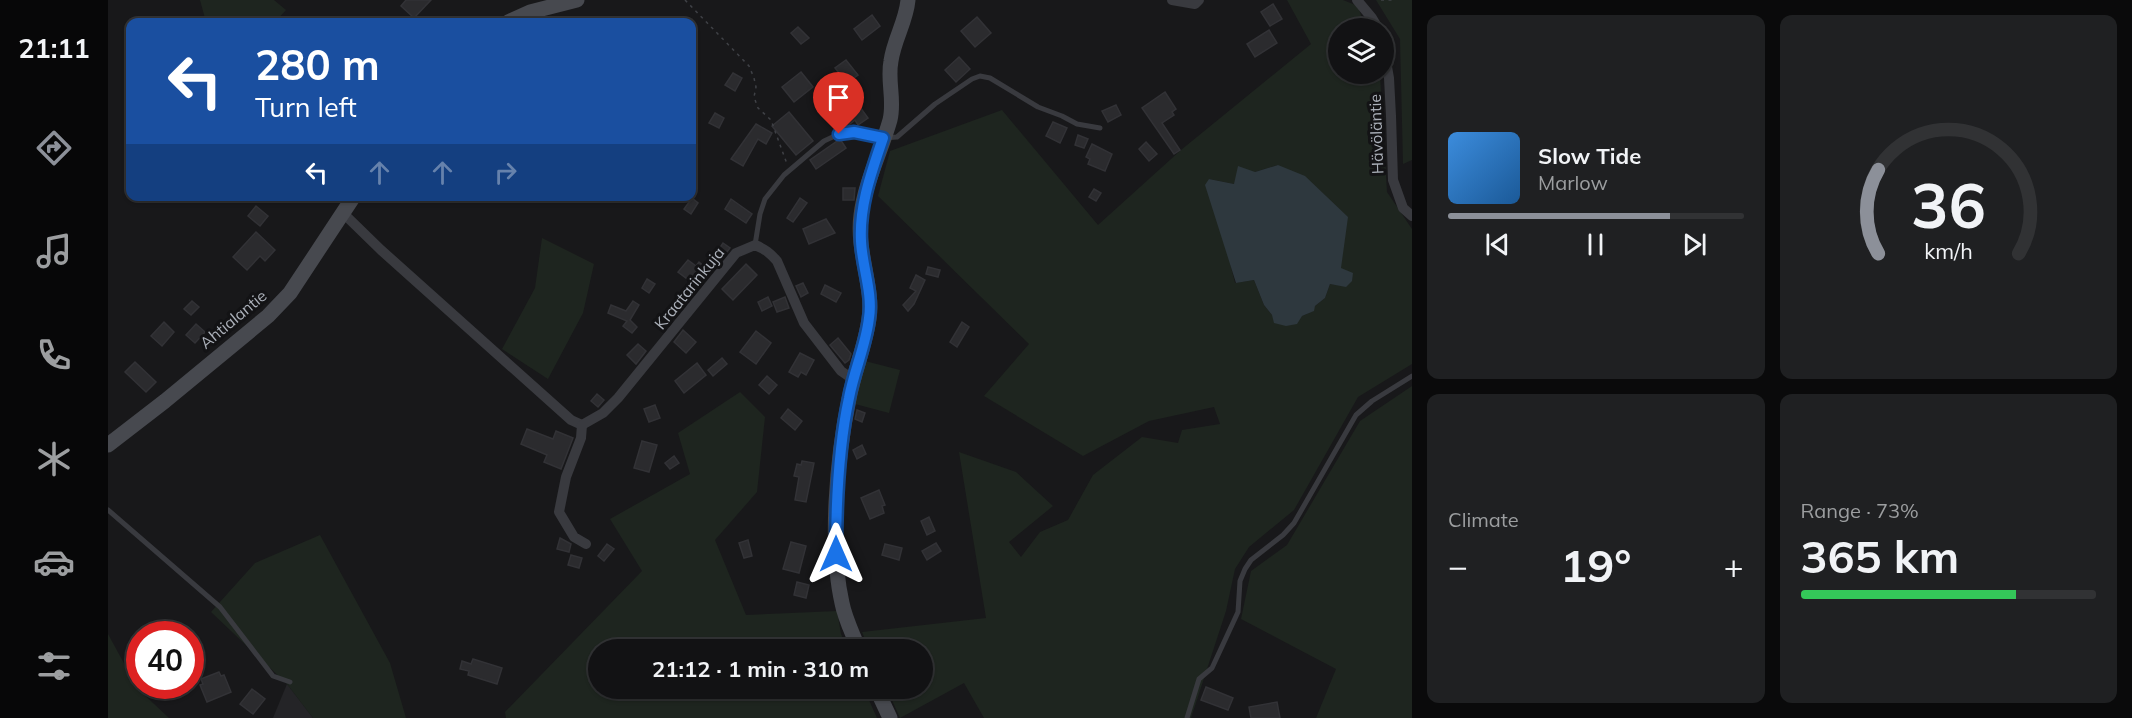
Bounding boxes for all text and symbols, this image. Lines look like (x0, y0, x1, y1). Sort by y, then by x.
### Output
map controls (1328, 18, 1394, 84)
button: layers (1328, 18, 1394, 84)
text: 21:11 (18, 31, 90, 65)
text: 280 m (255, 38, 380, 91)
icon: left (156, 42, 234, 120)
pin (813, 72, 864, 134)
icon: arrive (822, 81, 855, 114)
text: Turn left (255, 90, 357, 124)
street label: Hävöläntie (1365, 94, 1387, 174)
icon: directions (33, 127, 75, 169)
text: Slow Tide (1538, 142, 1641, 170)
icon: left (300, 156, 333, 189)
icon: ahead (363, 156, 396, 189)
icon: ahead (426, 156, 459, 189)
icon: right (489, 156, 522, 189)
text: 36 (1911, 165, 1986, 244)
text: Marlow (1538, 170, 1608, 195)
icon: previous (1481, 228, 1514, 261)
icon: pause (1579, 228, 1612, 261)
icon: next (1678, 228, 1711, 261)
icon: music (33, 230, 75, 272)
text: km/h (1924, 237, 1972, 264)
street label: Kraatarinkuja (650, 243, 728, 333)
street label: Ahtialantie (196, 285, 270, 353)
icon: phone (33, 334, 75, 376)
icon: climate (33, 438, 75, 480)
text: Range · 73% (1801, 498, 1919, 523)
text: Climate (1448, 507, 1519, 532)
position arrow (804, 522, 868, 586)
text: 365 km (1801, 528, 1959, 584)
text: 19° (1560, 537, 1631, 593)
icon: car (33, 541, 75, 583)
text: − (1448, 545, 1468, 586)
text: + (1724, 545, 1744, 586)
speed limit sign: 40 (126, 621, 204, 699)
icon: filters (33, 645, 75, 687)
text: 21:12 · 1 min · 310 m (652, 655, 869, 683)

